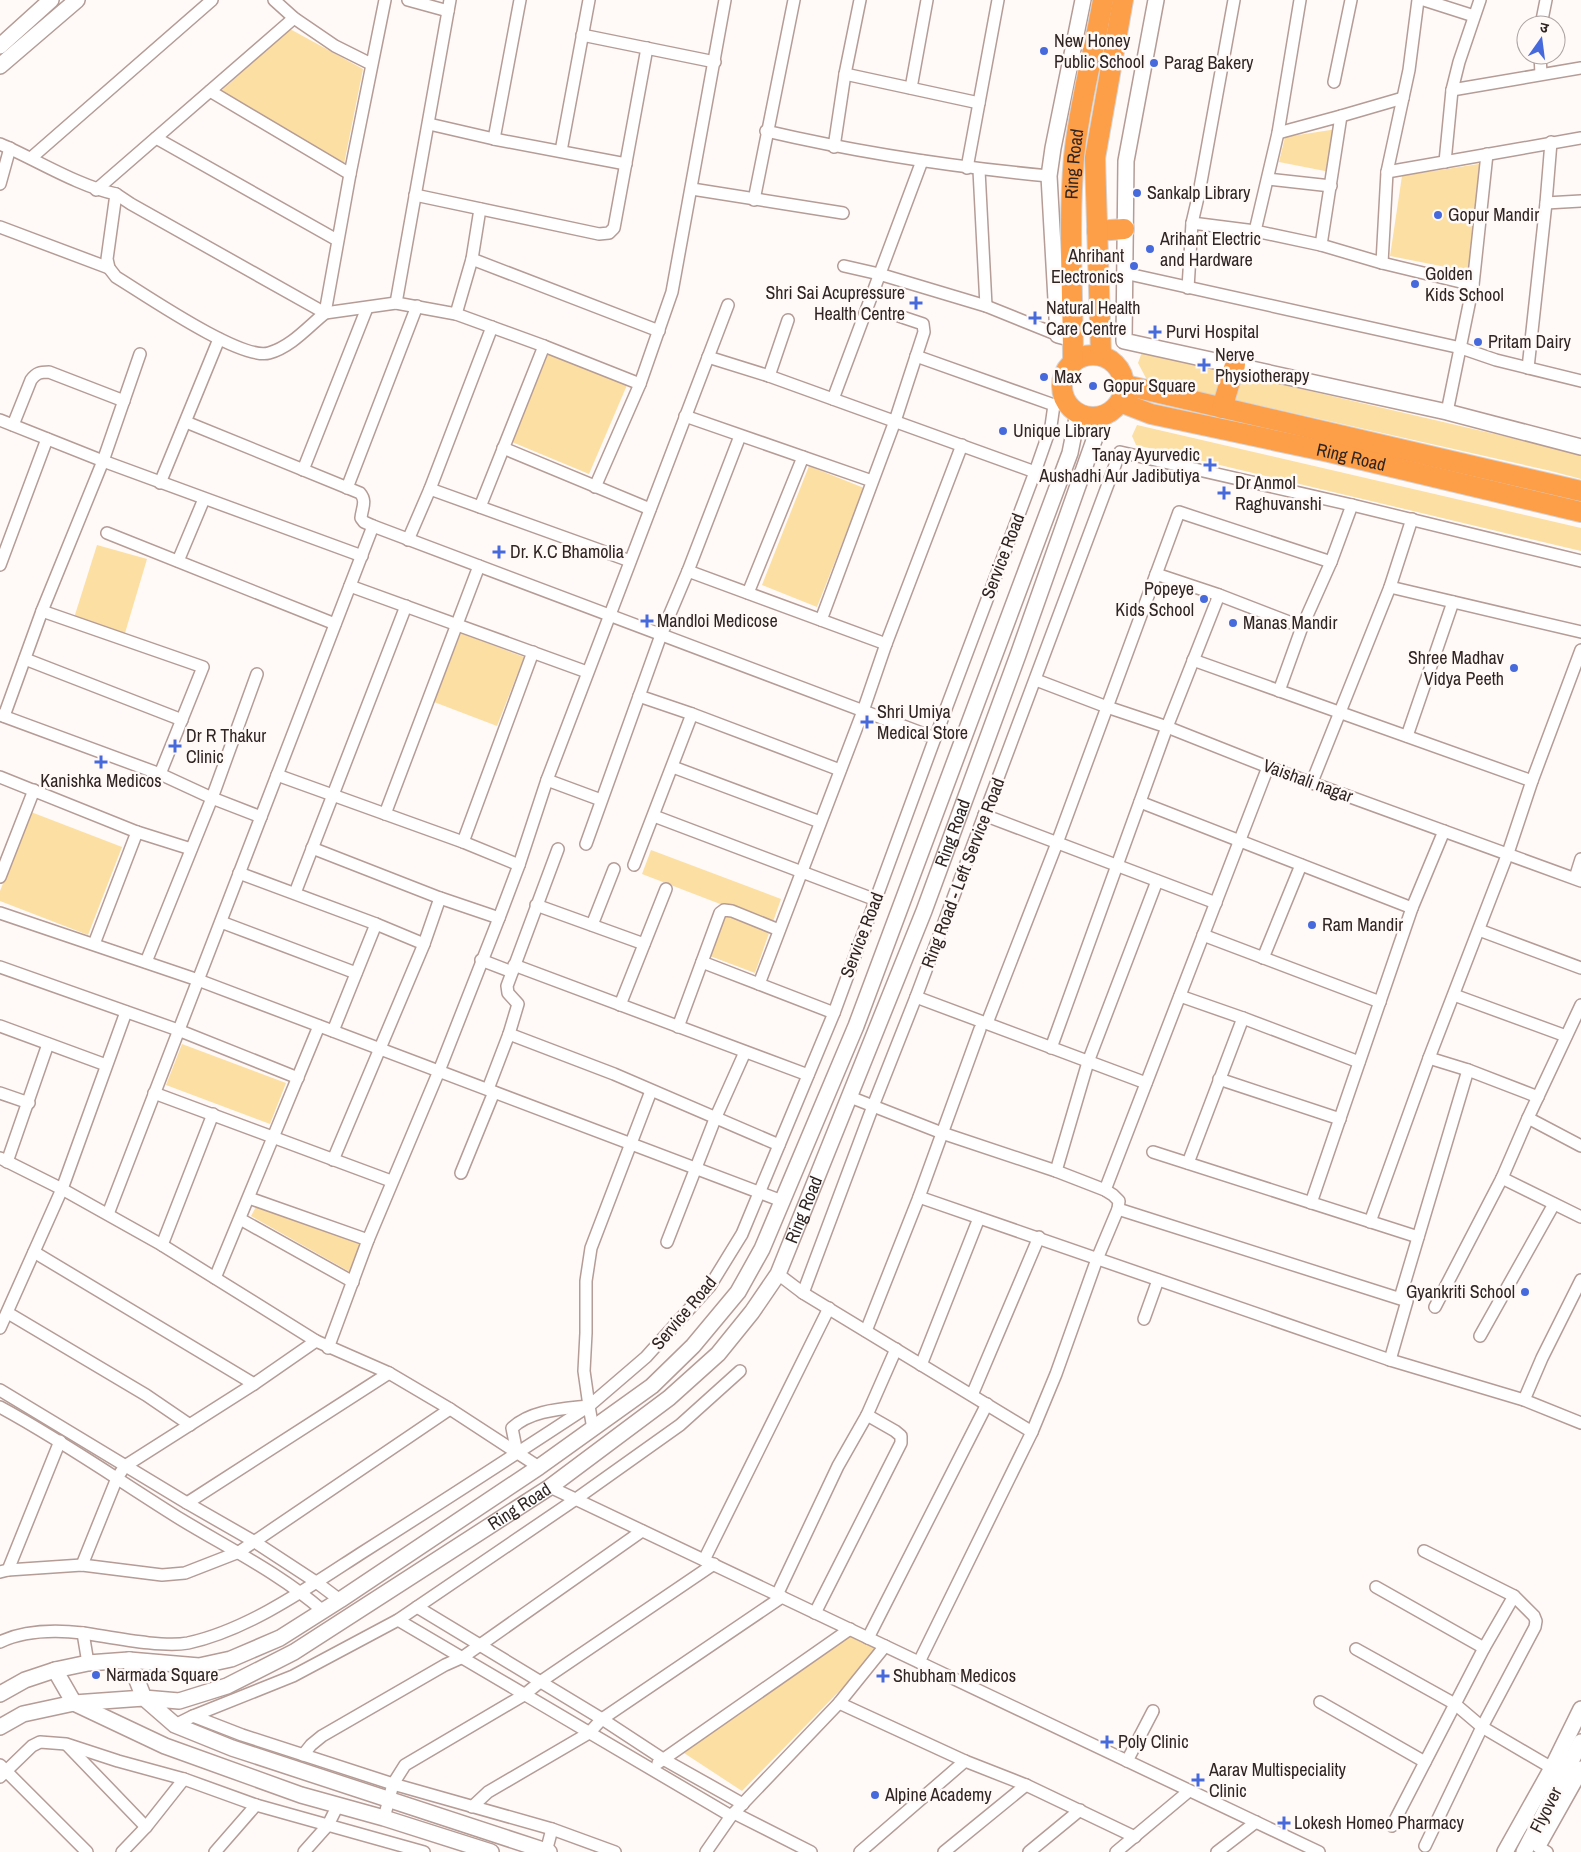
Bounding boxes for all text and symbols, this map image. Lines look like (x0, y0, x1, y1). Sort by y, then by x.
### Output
north arrow (1516, 15, 1566, 65)
text: उ (1538, 18, 1551, 37)
place label: New Honey Public School (1054, 28, 1144, 74)
marker: New Honey Public School (1038, 45, 1050, 57)
place label: Parag Bakery (1164, 50, 1254, 75)
marker: Parag Bakery (1148, 57, 1160, 69)
street label: Ring Road (1059, 127, 1089, 200)
place label: Sankalp Library (1147, 180, 1251, 205)
marker: Sankalp Library (1131, 187, 1143, 199)
place label: Gopur Mandir (1448, 202, 1539, 227)
marker: Gopur Mandir (1432, 209, 1444, 221)
place label: Arihant Electric and Hardware (1159, 226, 1261, 272)
place label: Ahrihant Electronics (1051, 243, 1124, 289)
marker: Arihant Electric and Hardware (1144, 243, 1156, 255)
marker: Ahrihant Electronics (1128, 260, 1140, 272)
place label: Golden Kids School (1425, 261, 1504, 307)
marker: Golden Kids School (1409, 278, 1421, 290)
place label: Shri Sai Acupressure Health Centre (766, 280, 905, 326)
place label: Natural Health Care Centre (1046, 295, 1140, 341)
marker: Shri Sai Acupressure Health Centre (909, 296, 923, 310)
marker: Natural Health Care Centre (1028, 311, 1042, 325)
place label: Purvi Hospital (1166, 319, 1259, 344)
marker: Purvi Hospital (1148, 325, 1162, 339)
place label: Pritam Dairy (1488, 329, 1571, 354)
marker: Pritam Dairy (1472, 336, 1484, 348)
place label: Nerve Physiotherapy (1215, 342, 1310, 388)
marker: Nerve Physiotherapy (1197, 358, 1211, 372)
place label: Max (1054, 364, 1083, 389)
marker: Max (1038, 371, 1050, 383)
place label: Gopur Square (1103, 373, 1196, 398)
marker: Gopur Square (1087, 380, 1099, 392)
place label: Unique Library (1013, 418, 1111, 443)
marker: Unique Library (997, 425, 1009, 437)
street label: Ring Road (1314, 437, 1388, 477)
place label: Tanay Ayurvedic Aushadhi Aur Jadibutiya (1038, 442, 1200, 488)
marker: Tanay Ayurvedic Aushadhi Aur Jadibutiya (1204, 459, 1216, 471)
place label: Dr Anmol Raghuvanshi (1235, 470, 1322, 516)
marker: Dr Anmol Raghuvanshi (1217, 486, 1231, 500)
street label: Service Road (975, 510, 1030, 602)
place label: Dr. K.C Bhamolia (510, 539, 624, 564)
marker: Dr. K.C Bhamolia (492, 545, 506, 559)
place label: Popeye Kids School (1115, 576, 1194, 622)
marker: Popeye Kids School (1198, 593, 1210, 605)
place label: Mandloi Medicose (657, 608, 778, 633)
place label: Manas Mandir (1243, 610, 1337, 635)
marker: Mandloi Medicose (641, 615, 653, 627)
marker: Manas Mandir (1227, 617, 1239, 629)
place label: Shree Madhav Vidya Peeth (1408, 645, 1505, 691)
marker: Shree Madhav Vidya Peeth (1508, 662, 1520, 674)
place label: Shri Umiya Medical Store (877, 699, 968, 745)
marker: Shri Umiya Medical Store (861, 716, 873, 728)
place label: Dr R Thakur Clinic (186, 723, 266, 769)
marker: Dr R Thakur Clinic (168, 739, 182, 753)
street label: Vaishali nagar (1260, 753, 1357, 808)
marker: Kanishka Medicos (95, 756, 107, 768)
place label: Kanishka Medicos (40, 768, 162, 793)
street label: Ring Road - Left Service Road (915, 774, 1010, 972)
street label: Ring Road (928, 796, 976, 870)
street label: Service Road (834, 889, 889, 981)
place label: Ram Mandir (1322, 912, 1403, 937)
marker: Ram Mandir (1306, 919, 1318, 931)
street label: Ring Road (779, 1172, 828, 1247)
street label: Service Road (645, 1270, 722, 1355)
place label: Gyankriti School (1406, 1279, 1515, 1304)
marker: Gyankriti School (1519, 1286, 1531, 1298)
street label: Ring Road (483, 1477, 556, 1536)
place label: Narmada Square (106, 1662, 218, 1687)
place label: Shubham Medicos (893, 1663, 1016, 1688)
marker: Narmada Square (90, 1669, 102, 1681)
marker: Shubham Medicos (877, 1670, 889, 1682)
place label: Poly Clinic (1118, 1729, 1189, 1754)
marker: Poly Clinic (1100, 1735, 1114, 1749)
place label: Aarav Multispeciality Clinic (1208, 1757, 1347, 1803)
marker: Aarav Multispeciality Clinic (1191, 1773, 1205, 1787)
place label: Alpine Academy (884, 1782, 992, 1807)
street label: Flyover (1523, 1782, 1568, 1837)
marker: Alpine Academy (869, 1789, 881, 1801)
place label: Lokesh Homeo Pharmacy (1294, 1810, 1464, 1835)
marker: Lokesh Homeo Pharmacy (1278, 1817, 1290, 1829)

